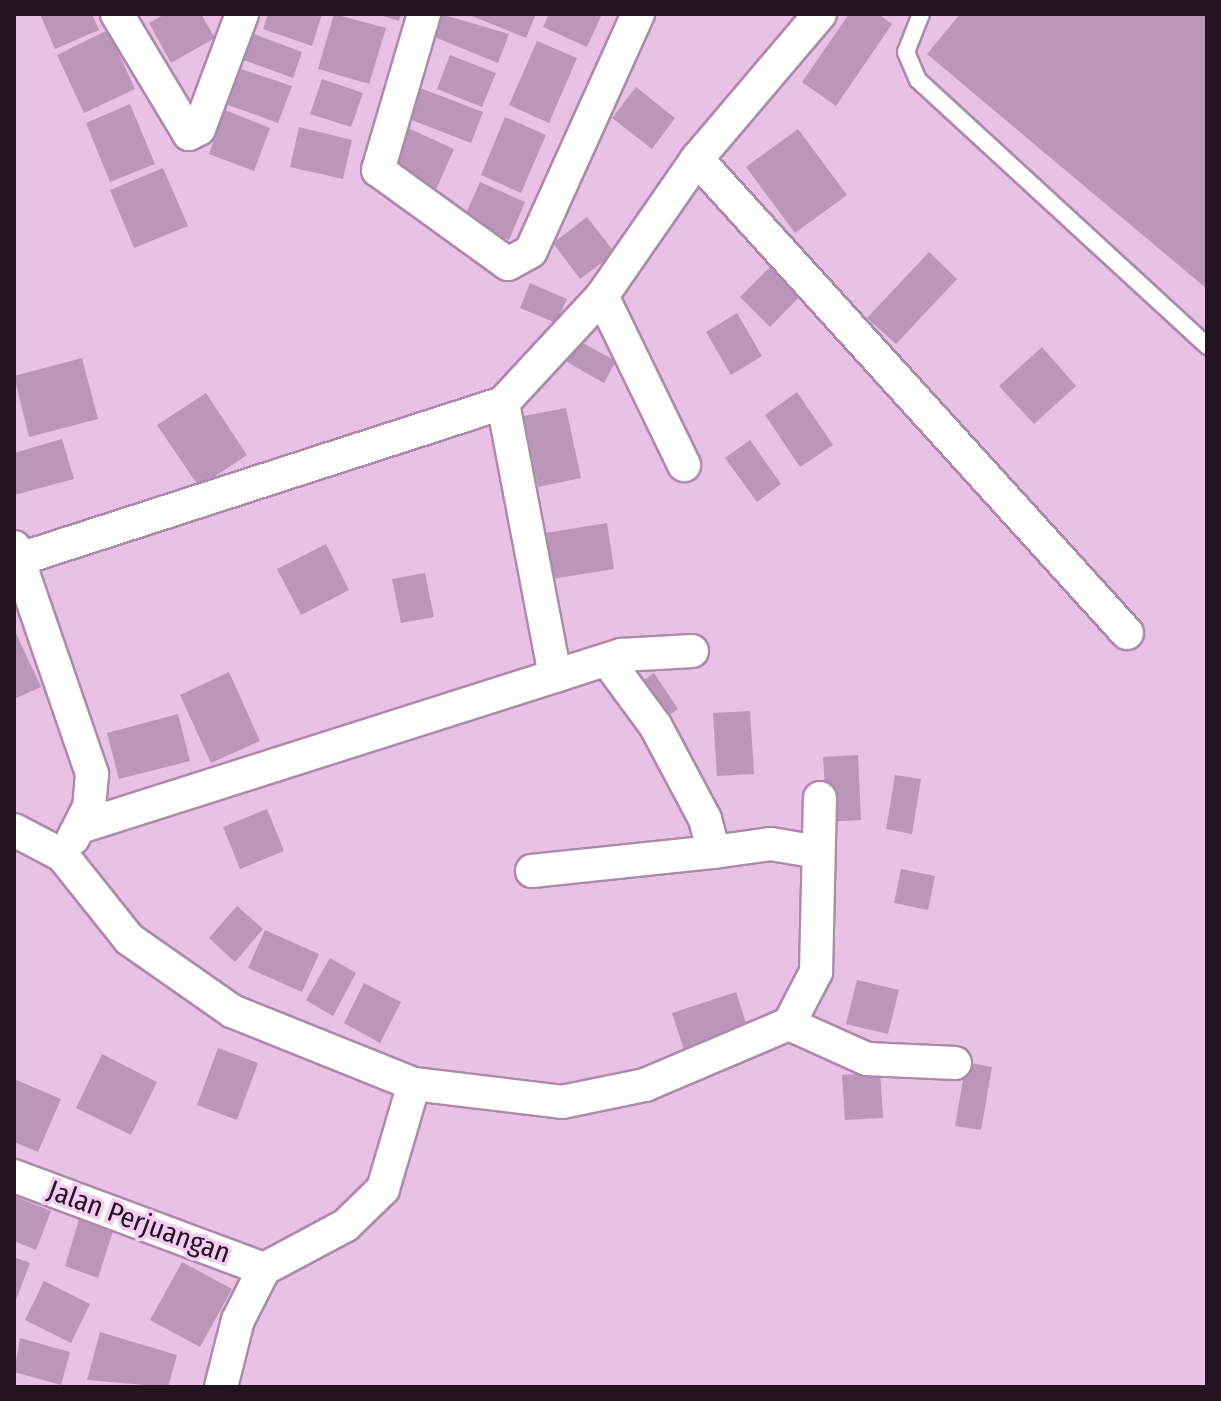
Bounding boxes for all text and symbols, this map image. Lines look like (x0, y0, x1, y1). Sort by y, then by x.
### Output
street label: Jalan Perjuangan (43, 1173, 235, 1271)

